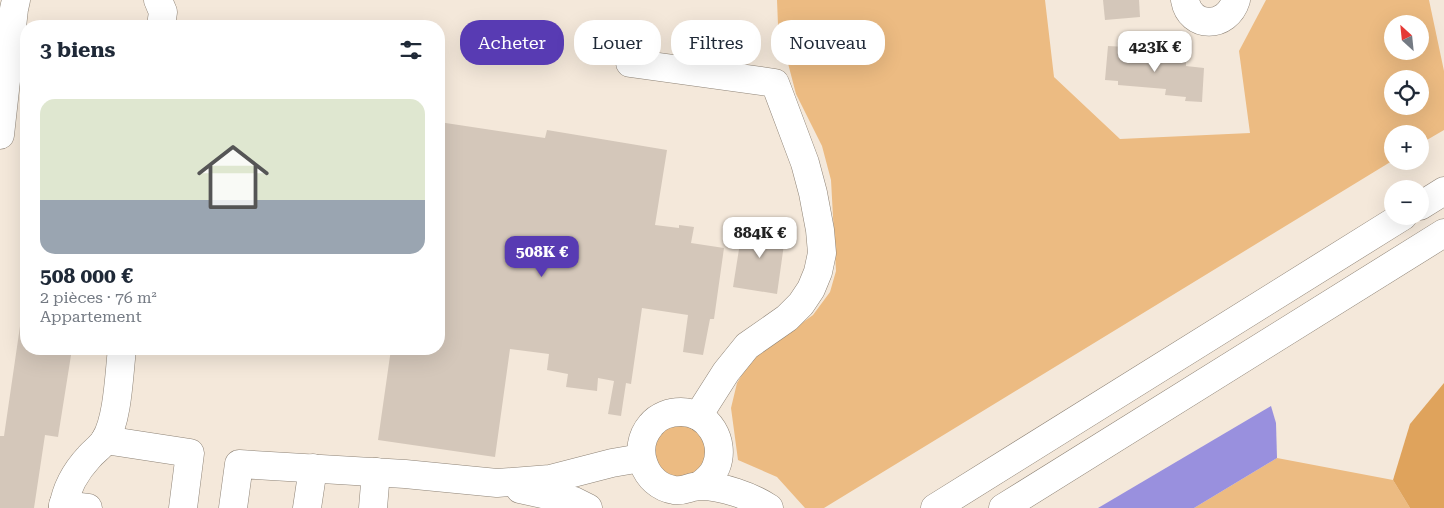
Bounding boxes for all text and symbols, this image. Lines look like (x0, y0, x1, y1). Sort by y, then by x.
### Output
north arrow (1384, 15, 1429, 60)
map controls (1384, 15, 1429, 225)
chip: Acheter (460, 20, 564, 65)
chip: Louer (574, 20, 661, 65)
chip: Filtres (671, 20, 761, 65)
chip: Nouveau (771, 20, 885, 65)
pin: 423K € (1114, 30, 1196, 73)
icon: filters (397, 36, 425, 64)
text: 423K € (1129, 37, 1181, 56)
text: 3 biens (40, 38, 115, 62)
button: locate (1384, 70, 1429, 115)
button: + (1384, 125, 1429, 170)
icon: home (188, 132, 278, 222)
button: − (1384, 180, 1429, 225)
pin: 884K € (719, 216, 801, 259)
text: 884K € (734, 223, 786, 242)
pin: 508K € (501, 236, 583, 278)
text: 508K € (516, 242, 568, 261)
text: 508 000 € (40, 264, 133, 288)
text: 2 pièces · 76 m² (40, 288, 157, 307)
text: Appartement (40, 307, 142, 326)

